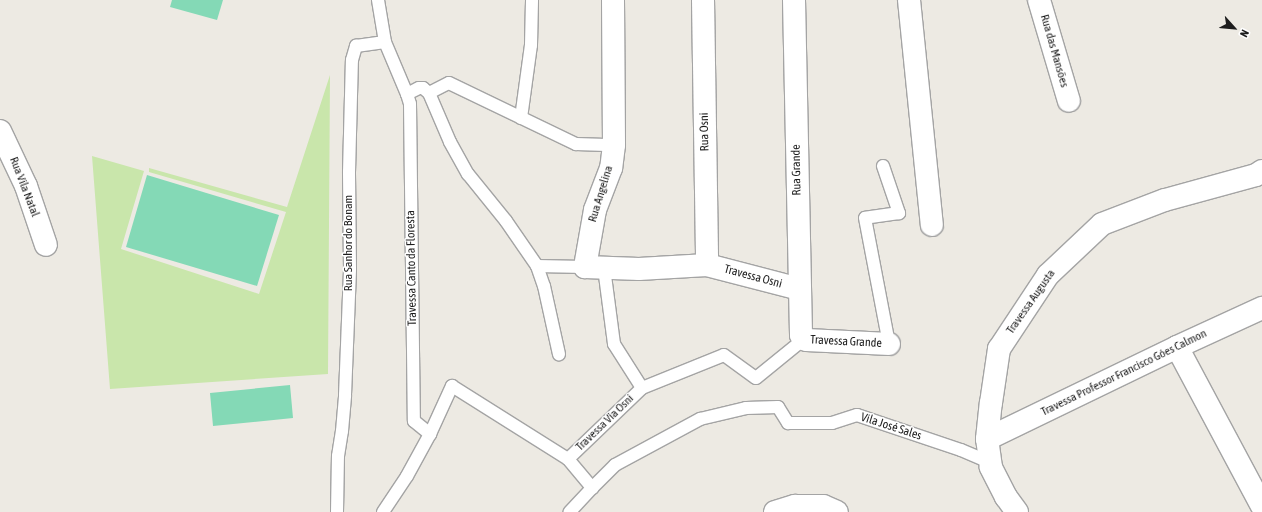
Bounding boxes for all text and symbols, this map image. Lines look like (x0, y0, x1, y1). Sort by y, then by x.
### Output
north arrow (1214, 8, 1254, 48)
street label: Rua das Mansões (1037, 13, 1071, 89)
text: N (1238, 28, 1252, 39)
street label: Rua Osni (697, 112, 713, 152)
street label: Rua Grande (789, 144, 805, 196)
street label: Rua Vila Natal (6, 155, 42, 219)
street label: Rua Angelina (586, 164, 616, 224)
street label: Rua Sanhor do Bonam (342, 195, 356, 291)
street label: Travessa Canto da Floresta (404, 210, 420, 326)
street label: Travessa Osni (723, 262, 783, 292)
street label: Travessa Augusta (1004, 267, 1058, 337)
street label: Travessa Professor Francisco Góes Calmon (1039, 327, 1209, 419)
street label: Travessa Grande (810, 333, 882, 351)
street label: Travessa Via Osni (573, 392, 637, 454)
street label: Vila José Sales (859, 410, 923, 444)

